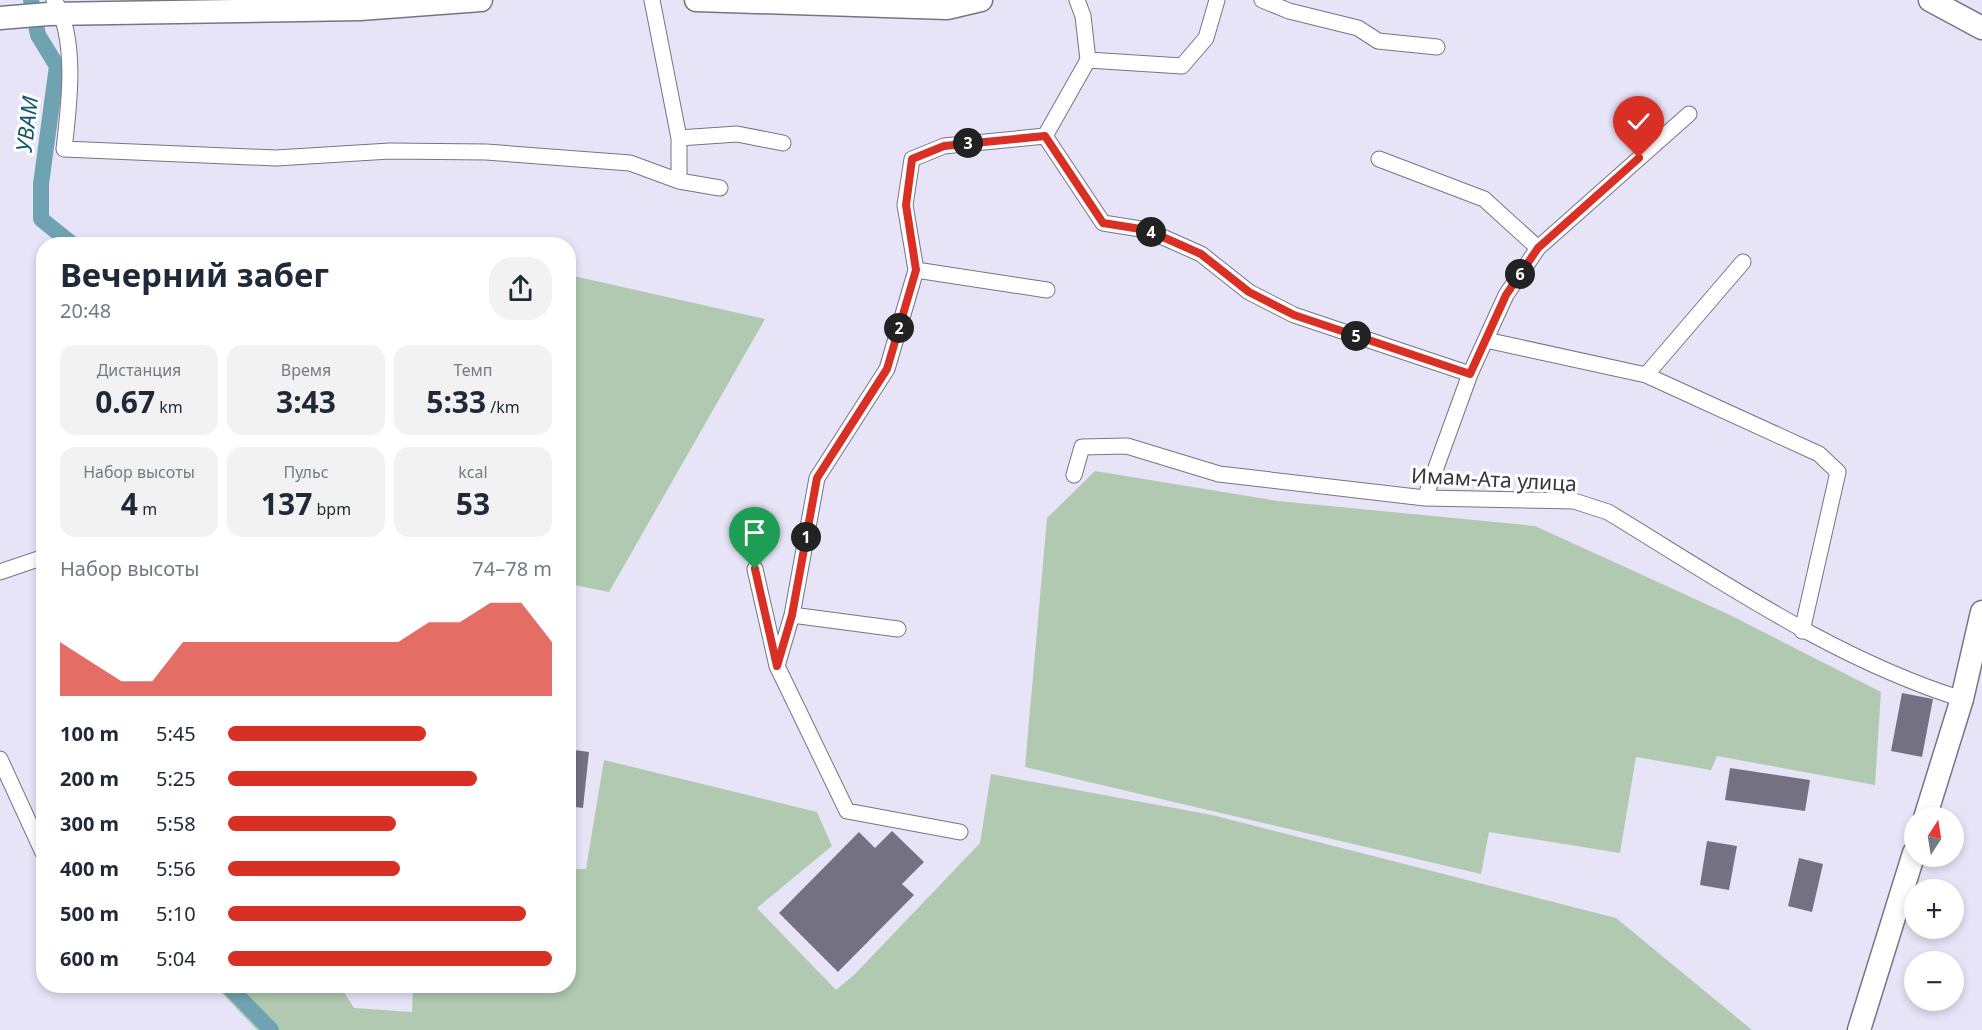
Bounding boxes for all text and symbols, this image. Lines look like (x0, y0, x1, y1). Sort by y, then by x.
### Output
water label: УВАМ (8, 94, 44, 154)
pin (1613, 96, 1664, 158)
icon: check (1622, 105, 1655, 138)
pin: 3 (953, 128, 983, 158)
text: 3 (963, 132, 973, 154)
pin: 4 (1136, 217, 1166, 247)
text: 4 (1146, 221, 1156, 243)
text: Вечерний забег (60, 252, 329, 297)
button: share (489, 257, 552, 320)
pin: 6 (1505, 259, 1535, 289)
text: 6 (1515, 263, 1525, 285)
text: 20:48 (60, 297, 111, 324)
pin: 2 (884, 313, 914, 343)
text: 2 (894, 317, 904, 339)
pin: 5 (1341, 321, 1371, 351)
text: 5 (1351, 325, 1361, 347)
text: Дистанция (97, 359, 181, 381)
text: Время (281, 359, 331, 381)
text: Темп (453, 359, 493, 381)
text: 0.67 (95, 381, 155, 422)
text: 3:43 (276, 381, 336, 422)
text: 5:33 (426, 381, 486, 422)
text: km (155, 396, 183, 418)
text: /km (486, 396, 520, 418)
text: Набор высоты (83, 461, 195, 483)
text: Пульс (283, 461, 329, 483)
text: kcal (458, 461, 488, 483)
street label: Имам-Ата улица (1410, 461, 1578, 497)
text: 4 (121, 483, 138, 524)
text: 137 (261, 483, 312, 524)
text: 53 (456, 483, 490, 524)
text: m (138, 498, 157, 520)
text: bpm (312, 498, 351, 520)
pin (729, 507, 780, 569)
icon: arrive (738, 516, 771, 549)
pin: 1 (791, 522, 821, 552)
text: 1 (801, 526, 811, 548)
text: Набор высоты (60, 555, 199, 582)
text: 74–78 m (472, 555, 552, 582)
text: 100 m (60, 720, 119, 747)
text: 5:45 (156, 720, 196, 747)
text: 200 m (60, 765, 119, 792)
text: 5:25 (156, 765, 196, 792)
north arrow (1904, 807, 1964, 867)
map controls (1904, 807, 1964, 1011)
text: 300 m (60, 810, 119, 837)
text: 5:58 (156, 810, 196, 837)
text: 400 m (60, 855, 119, 882)
text: 5:56 (156, 855, 196, 882)
button: + (1904, 879, 1964, 939)
text: 500 m (60, 900, 119, 927)
text: 5:10 (156, 900, 196, 927)
text: 600 m (60, 945, 119, 972)
text: 5:04 (156, 945, 196, 972)
button: − (1904, 951, 1964, 1011)

